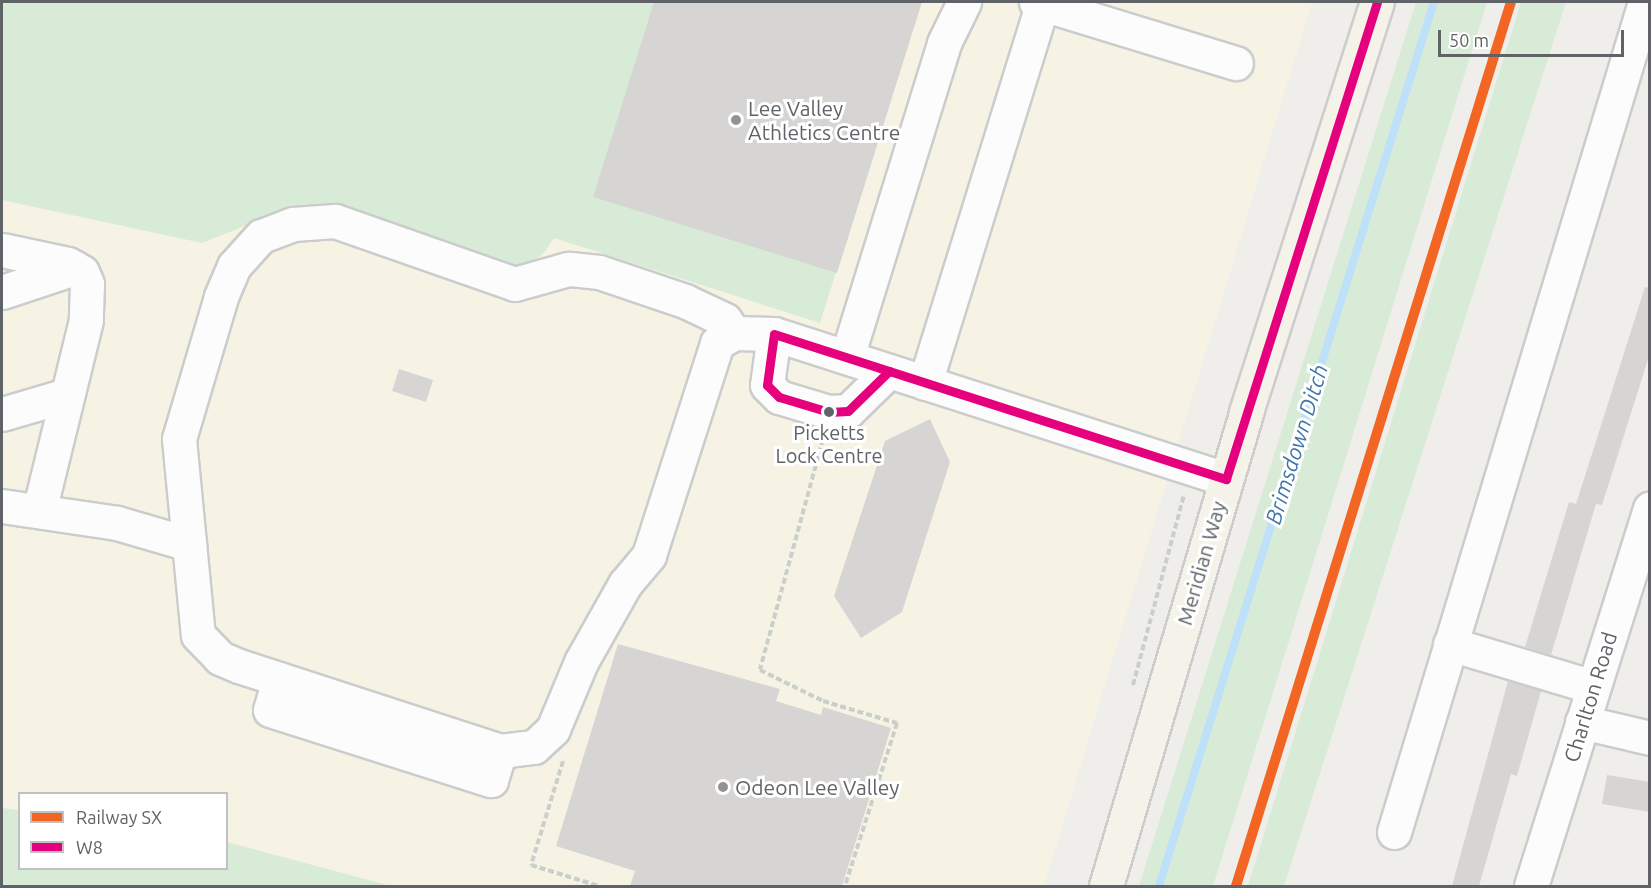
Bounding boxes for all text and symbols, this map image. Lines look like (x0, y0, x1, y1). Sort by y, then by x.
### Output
scale bar (1441, 18, 1627, 56)
text: 50 m (1449, 30, 1489, 50)
place label: Lee Valley Athletics Centre (748, 95, 900, 145)
marker: Lee Valley Athletics Centre (729, 113, 743, 127)
water label: Brimsdown Ditch (1259, 361, 1333, 527)
marker: Picketts Lock Centre (823, 406, 835, 418)
place label: Picketts Lock Centre (775, 421, 883, 468)
street label: Meridian Way (1171, 498, 1231, 628)
street label: Charlton Road (1558, 629, 1622, 765)
place label: Odeon Lee Valley (735, 774, 899, 800)
marker: Odeon Lee Valley (716, 780, 730, 794)
legend (18, 792, 228, 870)
text: Railway SX (76, 807, 162, 827)
text: W8 (76, 837, 103, 857)

